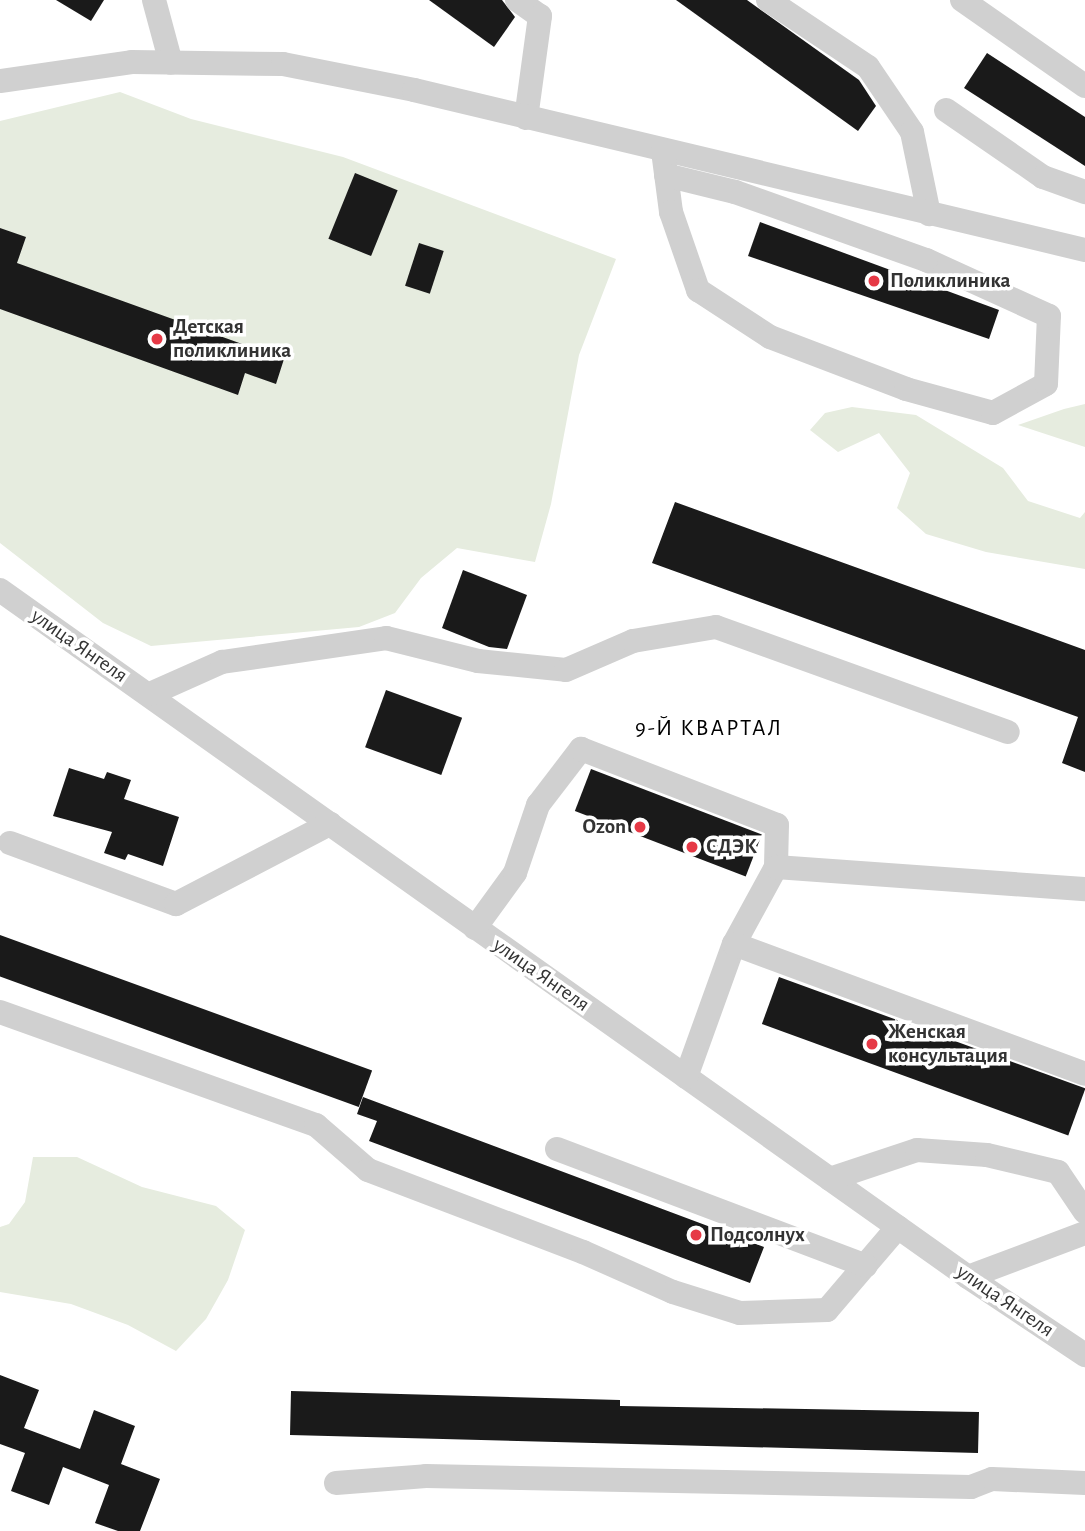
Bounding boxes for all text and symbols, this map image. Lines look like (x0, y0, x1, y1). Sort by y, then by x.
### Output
place label: Поликлиника (890, 268, 1011, 294)
marker: Поликлиника (864, 271, 884, 291)
place label: Детская поликлиника (173, 314, 291, 364)
marker: Детская поликлиника (147, 329, 167, 349)
street label: улица Янгеля (26, 604, 132, 688)
district label: 9-Й КВАРТАЛ (636, 715, 782, 743)
place label: Ozon (582, 814, 626, 840)
marker: Ozon (632, 819, 648, 835)
place label: СДЭК (706, 834, 757, 860)
marker: СДЭК (684, 839, 700, 855)
street label: улица Янгеля (488, 933, 594, 1017)
place label: Женская консультация (888, 1019, 1008, 1069)
marker: Женская консультация (862, 1034, 882, 1054)
place label: Подсолнух (710, 1222, 805, 1248)
marker: Подсолнух (688, 1227, 704, 1243)
street label: улица Янгеля (951, 1259, 1059, 1343)

